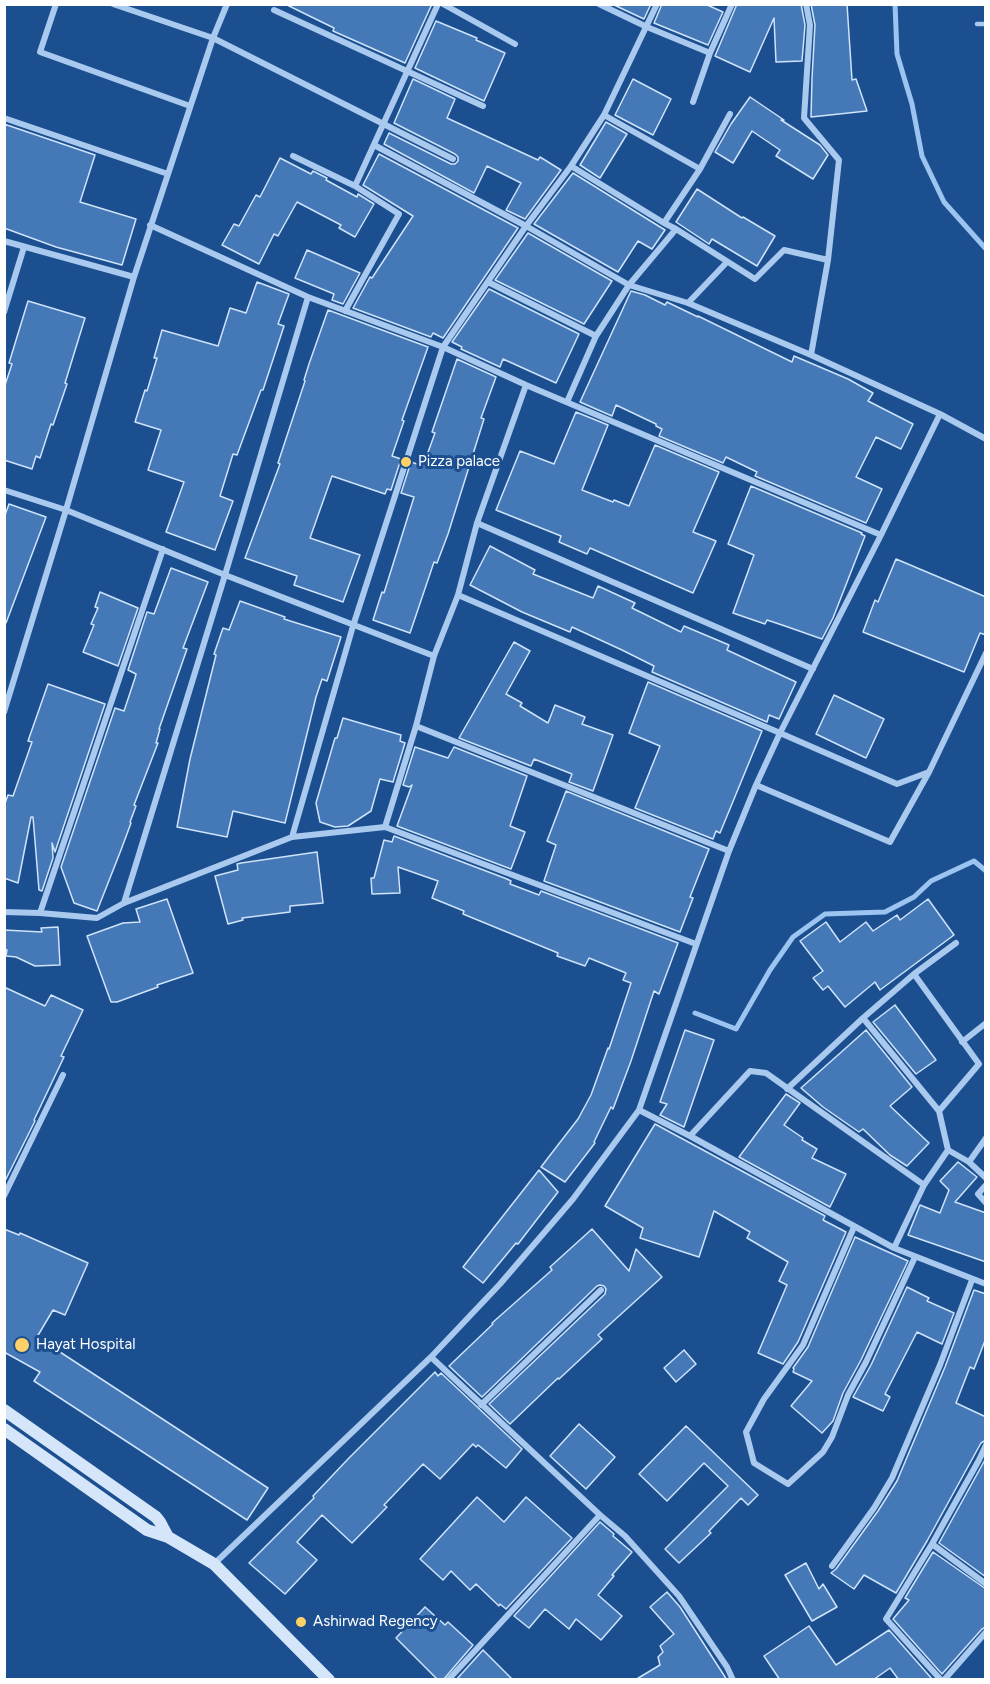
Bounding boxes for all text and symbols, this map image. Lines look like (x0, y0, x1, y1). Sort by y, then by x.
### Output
place label: Pizza palace (418, 453, 500, 471)
marker: Pizza palace (399, 455, 413, 469)
marker: Hayat Hospital (13, 1336, 31, 1354)
place label: Hayat Hospital (36, 1336, 135, 1354)
place label: Ashirwad Regency (313, 1613, 438, 1631)
marker: Ashirwad Regency (294, 1615, 308, 1629)

